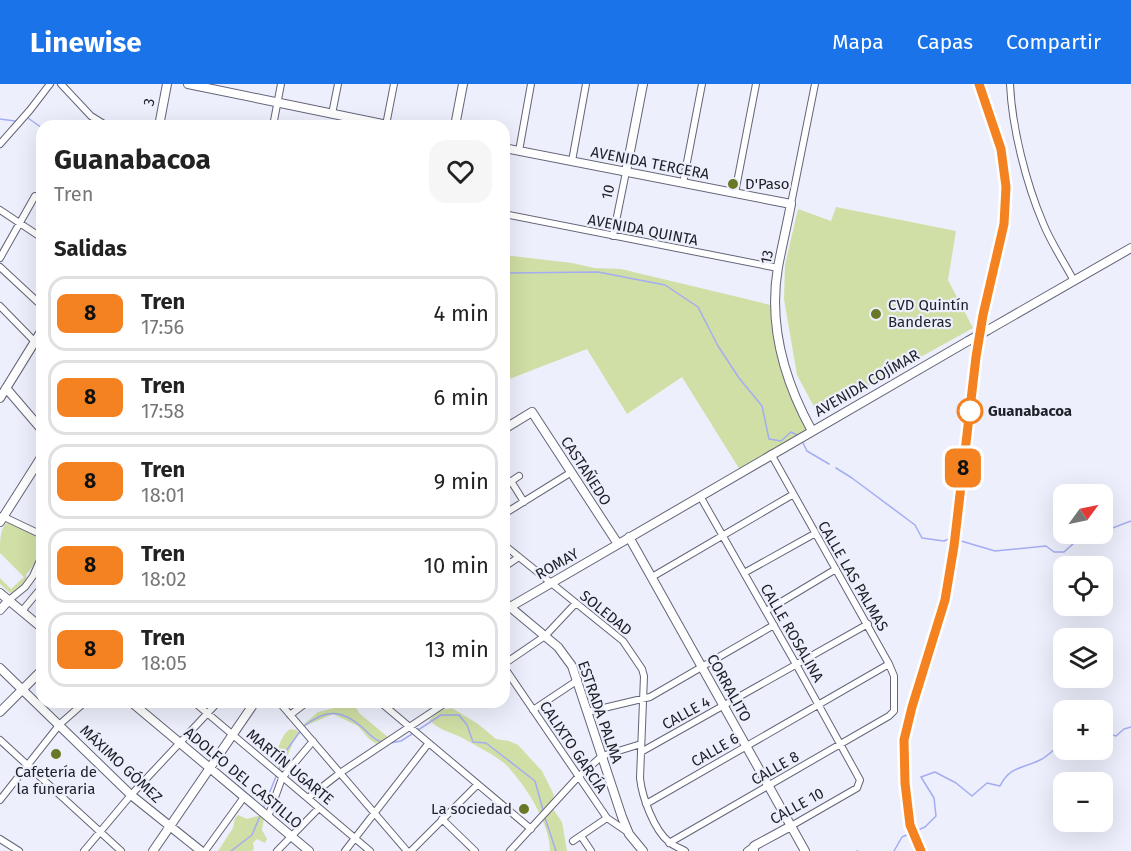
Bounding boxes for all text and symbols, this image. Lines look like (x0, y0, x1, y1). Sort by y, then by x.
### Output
text: Linewise (30, 26, 142, 59)
text: Mapa (832, 29, 884, 55)
text: Capas (917, 29, 973, 55)
text: Compartir (1006, 29, 1101, 55)
street label: 3 (139, 97, 159, 107)
button: heart (429, 140, 492, 203)
text: Guanabacoa (54, 143, 211, 176)
street label: AVENIDA TERCERA (589, 143, 711, 183)
place label: D'Paso (745, 175, 790, 193)
marker: D'Paso (726, 177, 740, 191)
text: Tren (54, 182, 93, 206)
street label: 10 (598, 183, 618, 201)
street label: AVENIDA QUINTA (586, 210, 700, 250)
text: Salidas (54, 235, 127, 262)
street label: 13 (757, 248, 777, 266)
text: Tren (141, 288, 185, 315)
place label: CVD Quintín Banderas (888, 296, 969, 331)
text: 8 (84, 300, 96, 326)
text: 4 min (434, 300, 489, 327)
marker: CVD Quintín Banderas (869, 307, 883, 321)
text: 17:56 (141, 315, 184, 339)
street label: AVENIDA COJÍMAR (811, 346, 923, 420)
text: Tren (141, 372, 185, 399)
text: 8 (84, 384, 96, 410)
text: 6 min (433, 384, 489, 411)
marker: Guanabacoa (957, 398, 983, 424)
text: 17:58 (141, 399, 184, 423)
place label: Guanabacoa (988, 402, 1072, 420)
street label: CASTAÑEDO (557, 433, 615, 509)
line badge: 8 (944, 448, 982, 488)
text: 8 (957, 455, 969, 481)
text: Tren (141, 456, 185, 483)
text: 8 (84, 468, 96, 494)
text: 9 min (434, 468, 489, 495)
text: 18:01 (141, 483, 185, 507)
north arrow (1053, 484, 1113, 544)
map controls (1053, 484, 1113, 832)
street label: CALLE LAS PALMAS (814, 518, 892, 634)
text: Tren (141, 540, 185, 567)
street label: ROMAY (532, 544, 582, 584)
text: 8 (84, 552, 96, 578)
text: 10 min (423, 552, 489, 579)
button: locate (1053, 556, 1113, 616)
text: 18:02 (141, 567, 186, 591)
street label: CALLE ROSALINA (757, 581, 828, 686)
street label: SOLEDAD (576, 587, 636, 639)
text: Tren (141, 624, 185, 651)
button: layers (1053, 628, 1113, 688)
text: 8 (84, 636, 96, 662)
text: 13 min (425, 636, 489, 663)
text: 18:05 (141, 651, 187, 675)
street label: CORRALITO (703, 651, 755, 725)
street label: ESTRADA PALMA (574, 658, 626, 766)
street label: CALLE 4 (659, 693, 713, 733)
street label: CALIXTO GARCÍA (536, 698, 611, 797)
button: + (1053, 700, 1113, 760)
street label: MÁXIMO GÓMEZ (76, 721, 166, 807)
street label: ADOLFO DEL CASTILLO (180, 723, 306, 833)
street label: MARTÍN UGARTE (243, 725, 337, 809)
street label: CALLE 6 (688, 729, 742, 771)
marker: Cafetería de la funeraria (49, 747, 63, 761)
street label: CALLE 8 (748, 747, 802, 789)
place label: Cafetería de la funeraria (15, 763, 97, 798)
button: − (1053, 772, 1113, 832)
street label: CALLE 10 (767, 784, 827, 828)
place label: La sociedad (431, 800, 512, 818)
marker: La sociedad (517, 802, 531, 816)

